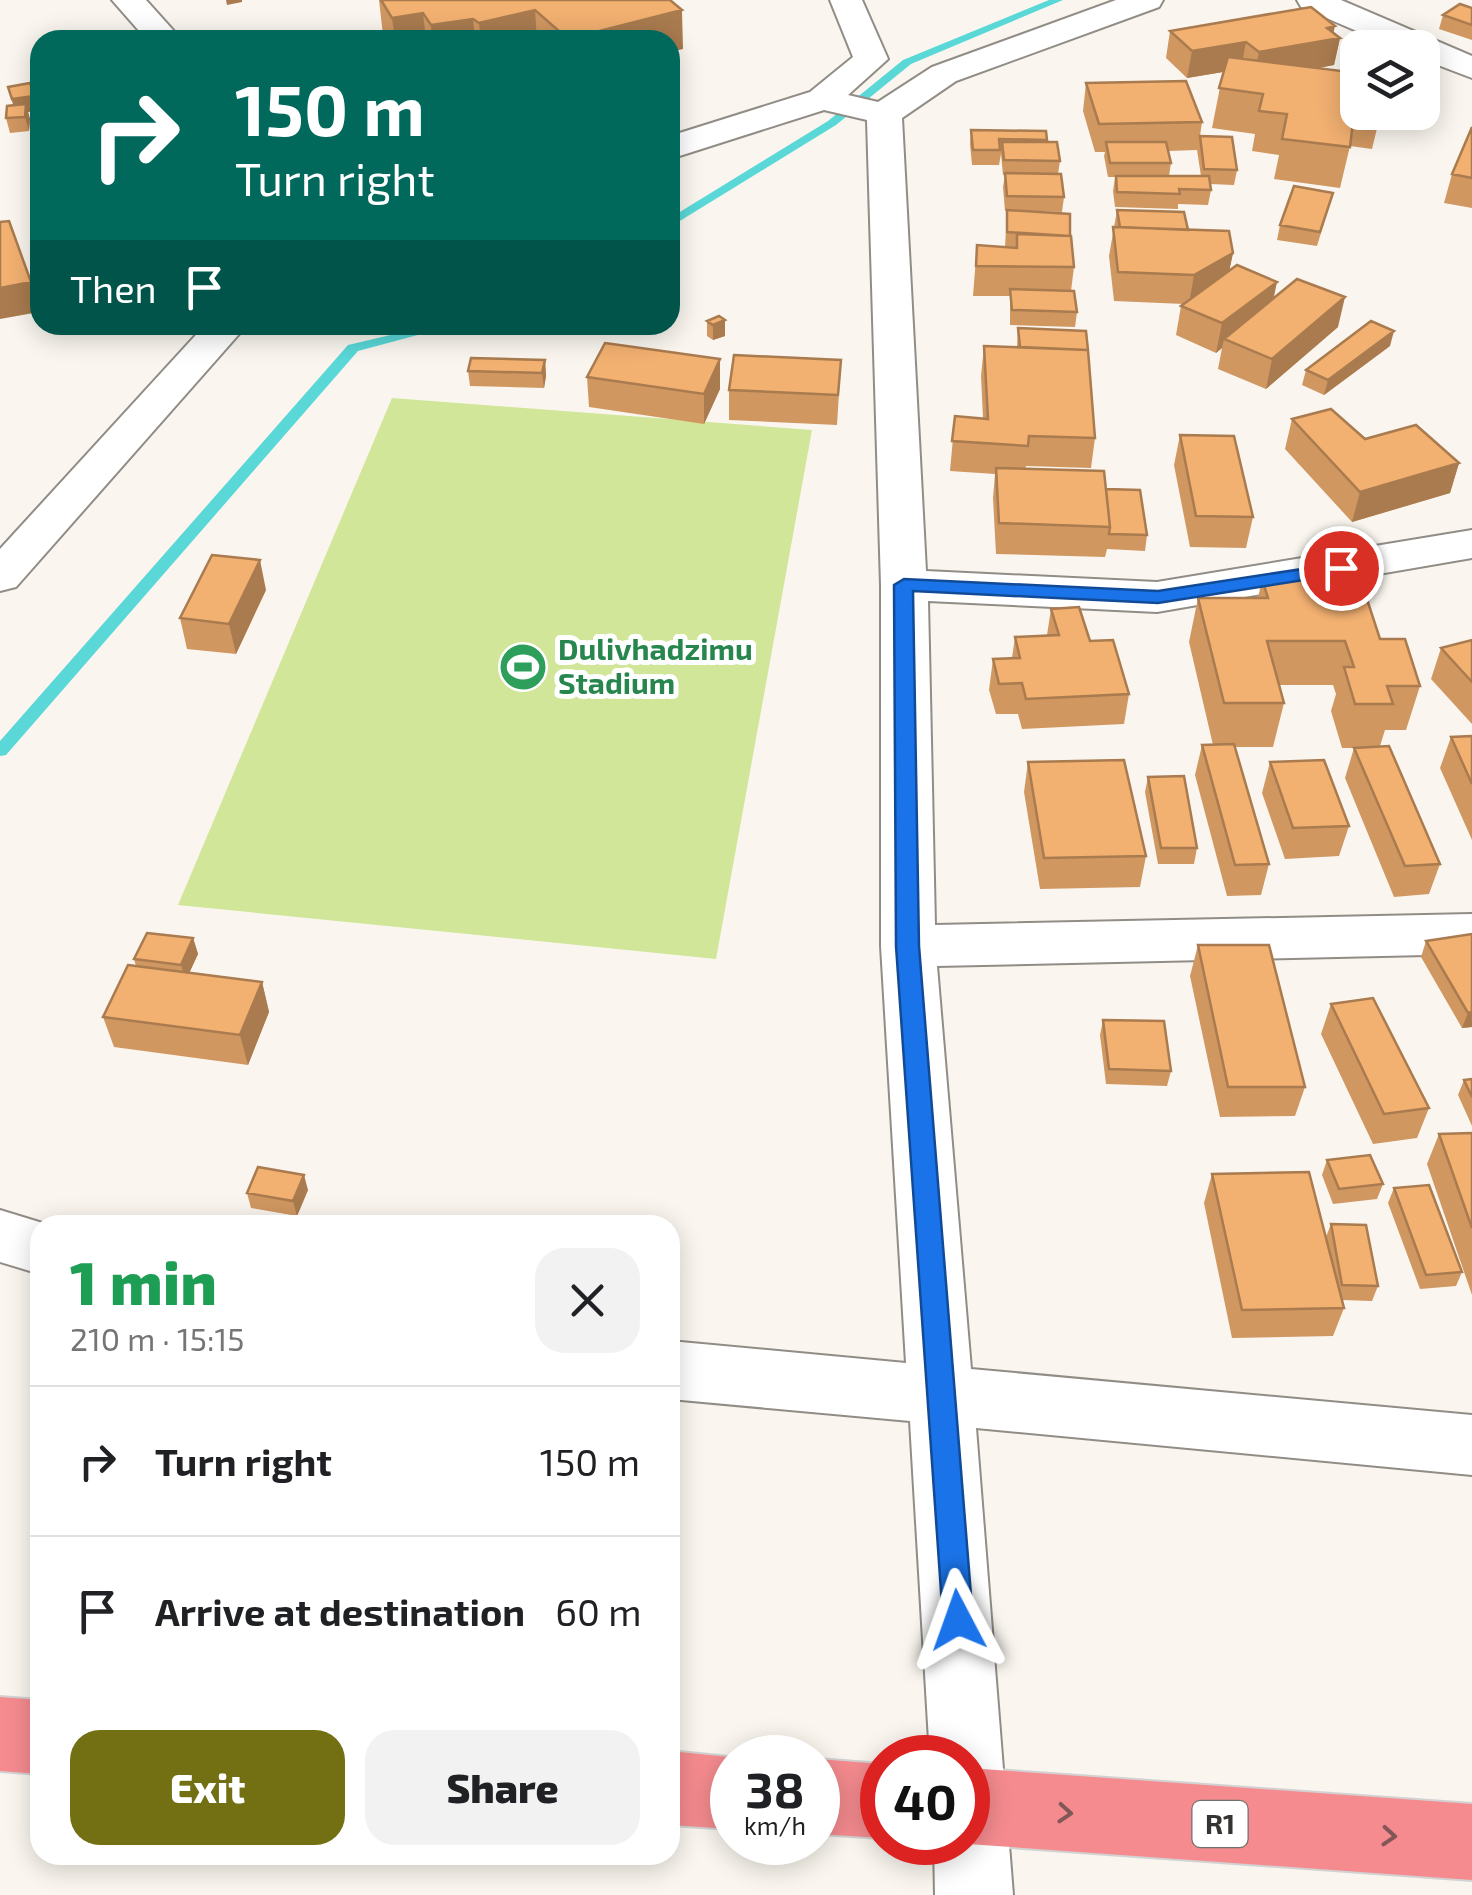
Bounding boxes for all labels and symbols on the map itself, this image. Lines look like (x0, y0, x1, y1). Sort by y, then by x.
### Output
pin (1299, 526, 1384, 611)
place label: Dulivhadzimu Stadium (558, 630, 753, 700)
sports icon: Dulivhadzimu Stadium (497, 641, 549, 693)
position arrow (906, 1568, 1010, 1672)
speed limit sign: 40 (860, 1735, 990, 1865)
road number: R1 (1192, 1801, 1248, 1847)
one-way arrow (1057, 1802, 1073, 1823)
one-way arrow (1381, 1825, 1397, 1846)

